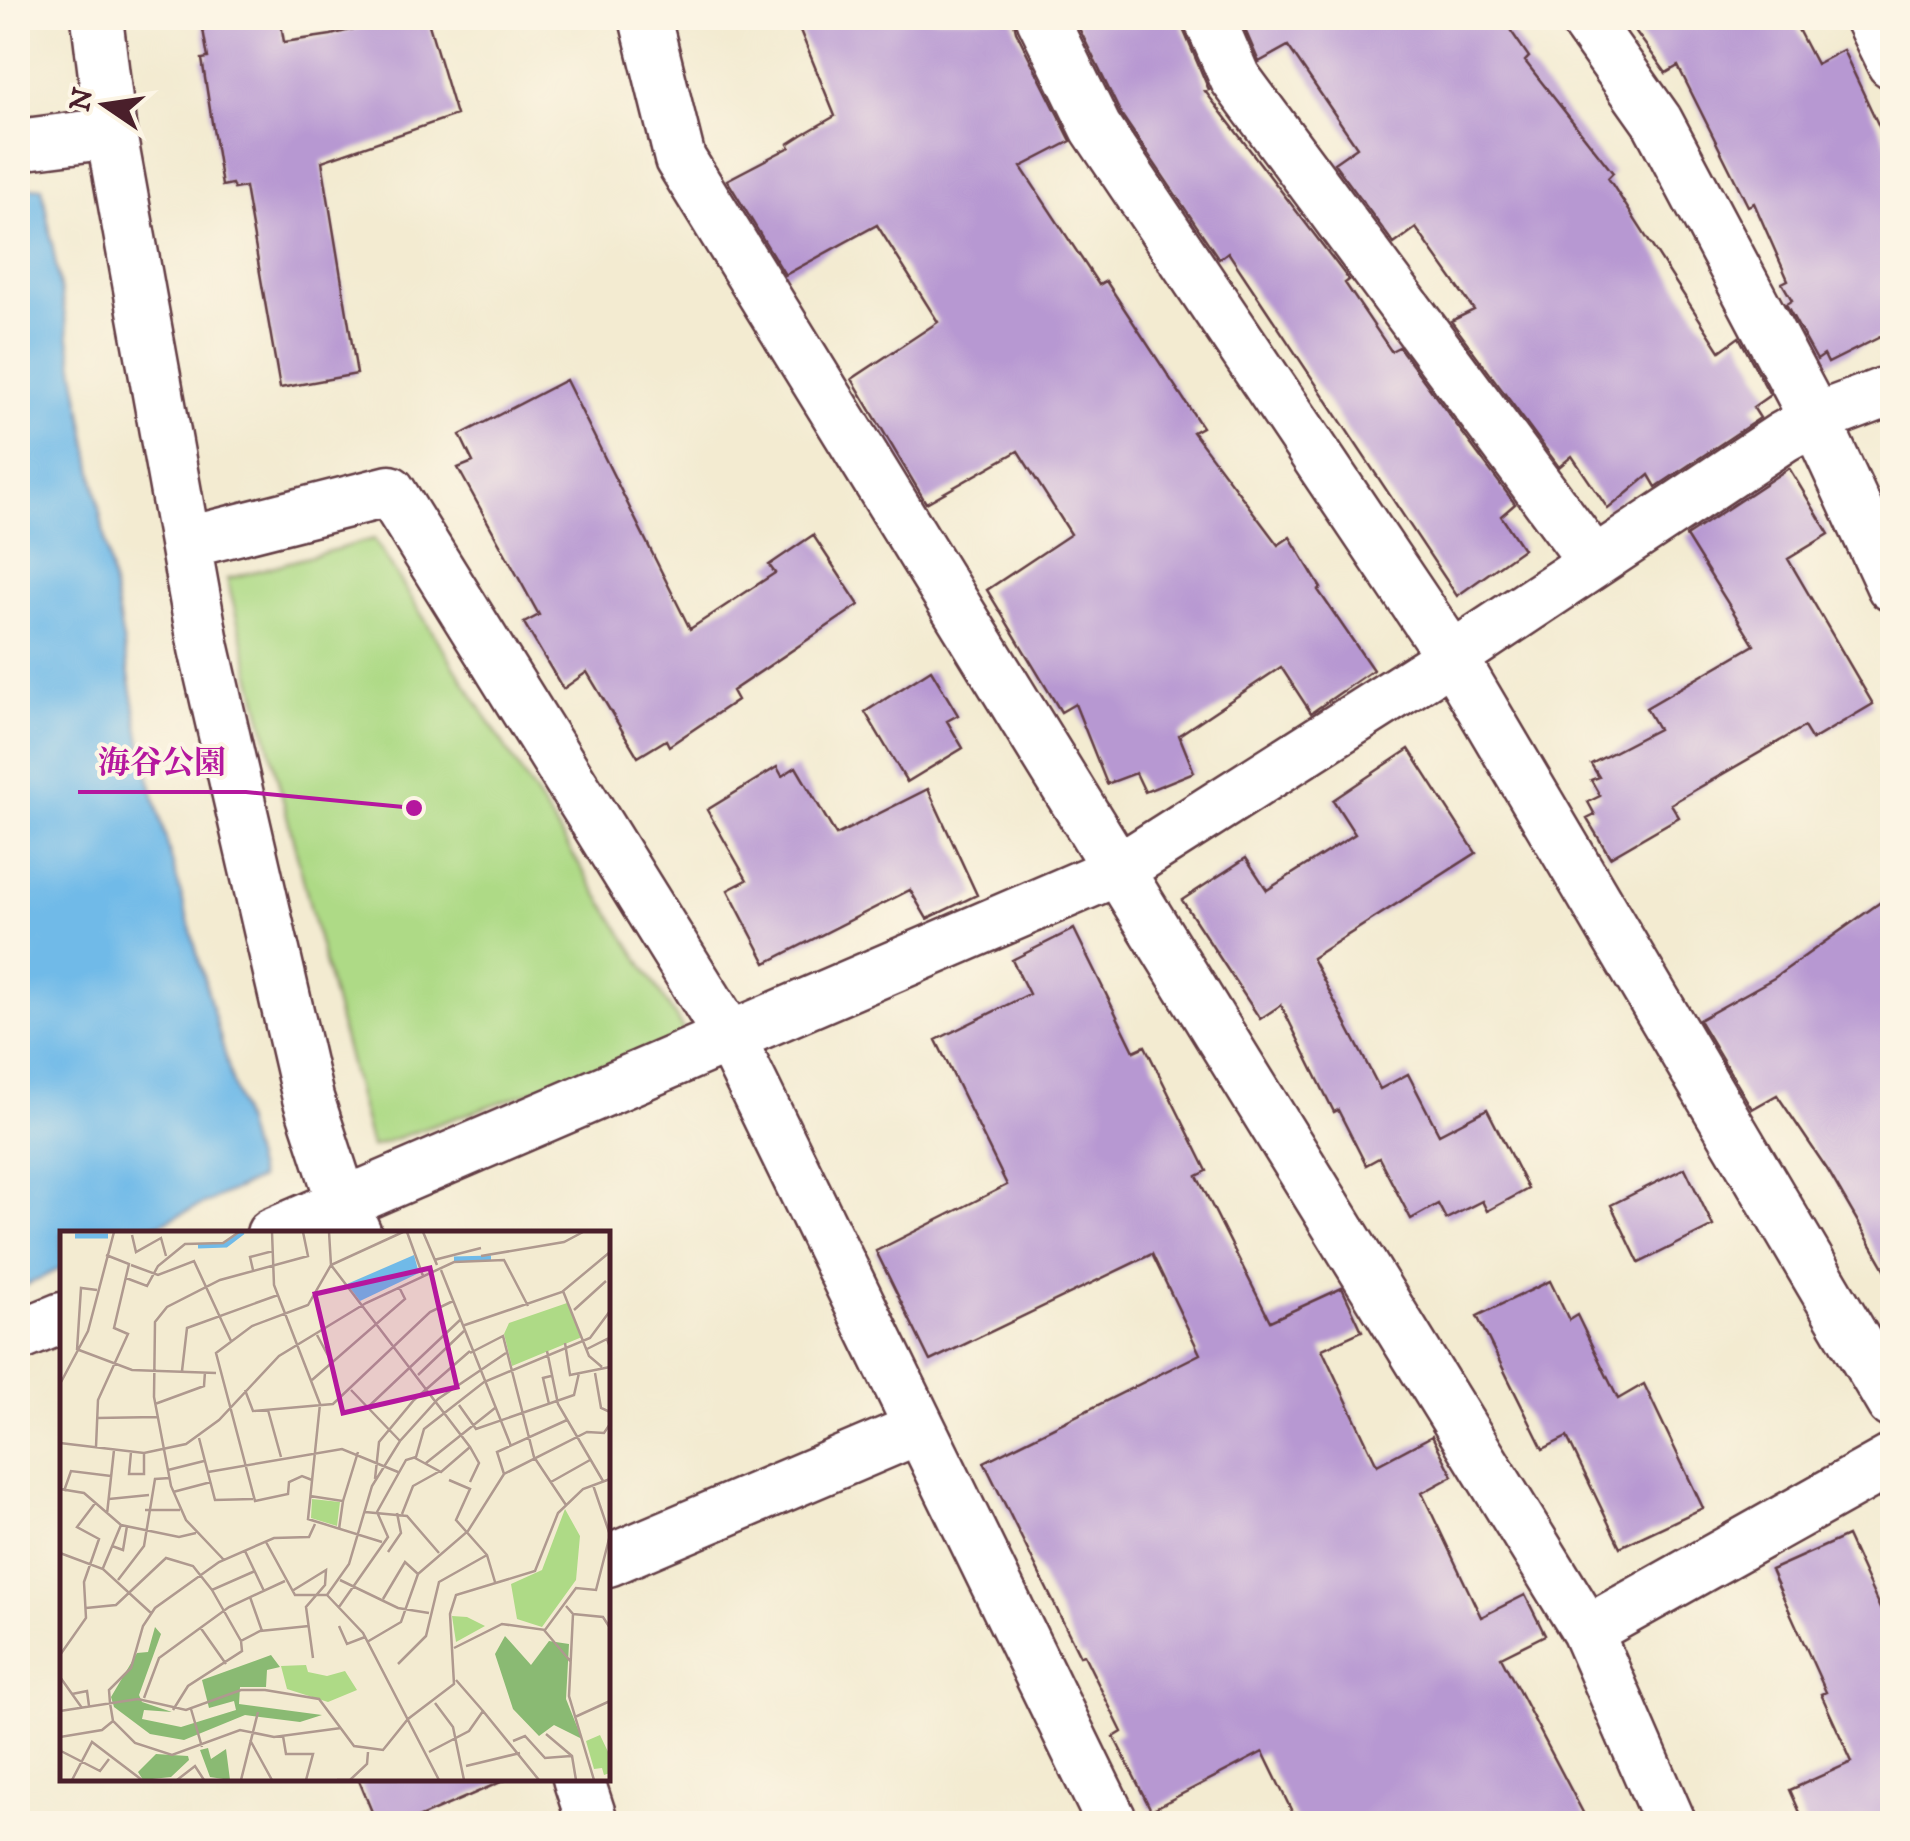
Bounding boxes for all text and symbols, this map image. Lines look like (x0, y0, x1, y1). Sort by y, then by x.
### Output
north arrow (55, 55, 155, 155)
text: N (62, 85, 102, 115)
callout: 海谷公園 (78, 730, 246, 792)
text: 海谷公園 (98, 744, 226, 784)
inset map (60, 1231, 610, 1781)

